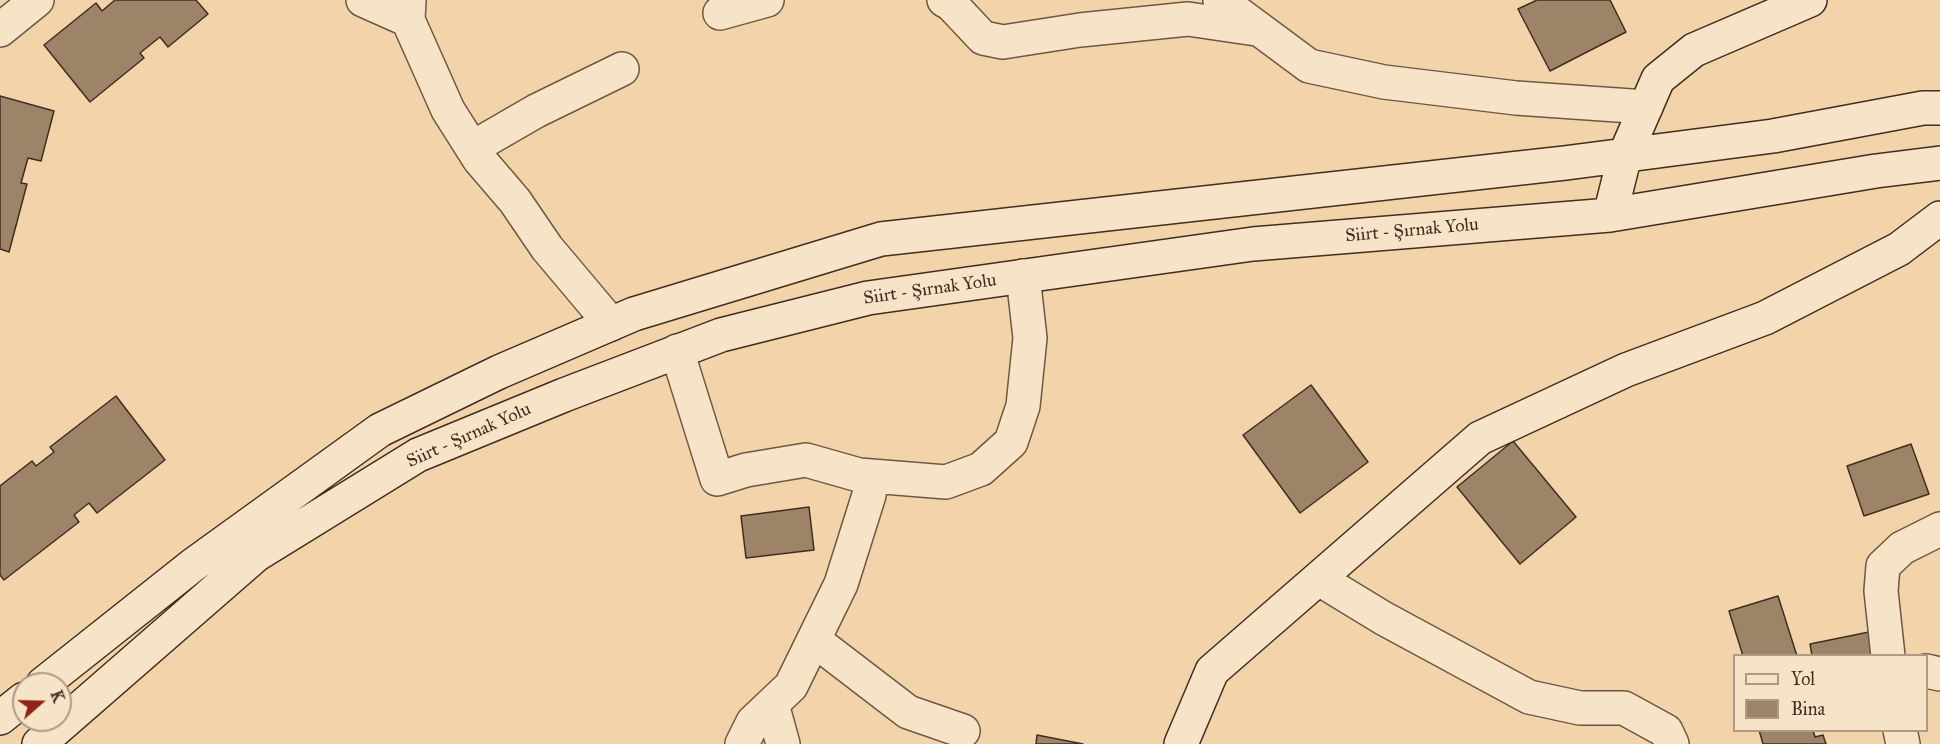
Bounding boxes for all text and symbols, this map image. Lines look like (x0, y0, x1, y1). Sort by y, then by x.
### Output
street label: Siirt - Şırnak Yolu (1344, 214, 1480, 248)
street label: Siirt - Şırnak Yolu (862, 270, 998, 310)
street label: Siirt - Şırnak Yolu (403, 399, 535, 473)
legend (1733, 654, 1928, 732)
text: Yol (1791, 668, 1815, 690)
north arrow (12, 672, 72, 732)
text: K (47, 688, 68, 705)
text: Bina (1791, 698, 1825, 720)

